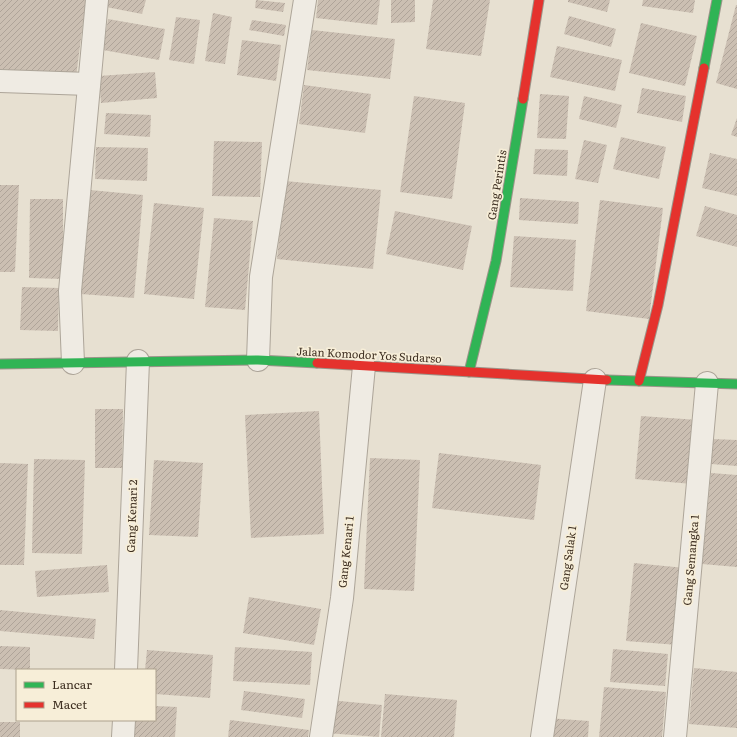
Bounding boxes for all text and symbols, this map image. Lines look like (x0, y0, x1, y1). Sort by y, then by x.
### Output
street label: Gang Perintis (483, 149, 509, 221)
street label: Jalan Komodor Yos Sudarso (296, 342, 442, 366)
street label: Gang Kenari 2 (122, 479, 140, 553)
street label: Gang Semangka 1 (678, 513, 702, 606)
street label: Gang Kenari 1 (333, 515, 357, 589)
street label: Gang Salak 1 (555, 524, 580, 591)
legend (16, 669, 156, 721)
text: Lancar (52, 675, 92, 693)
text: Macet (52, 695, 87, 713)

